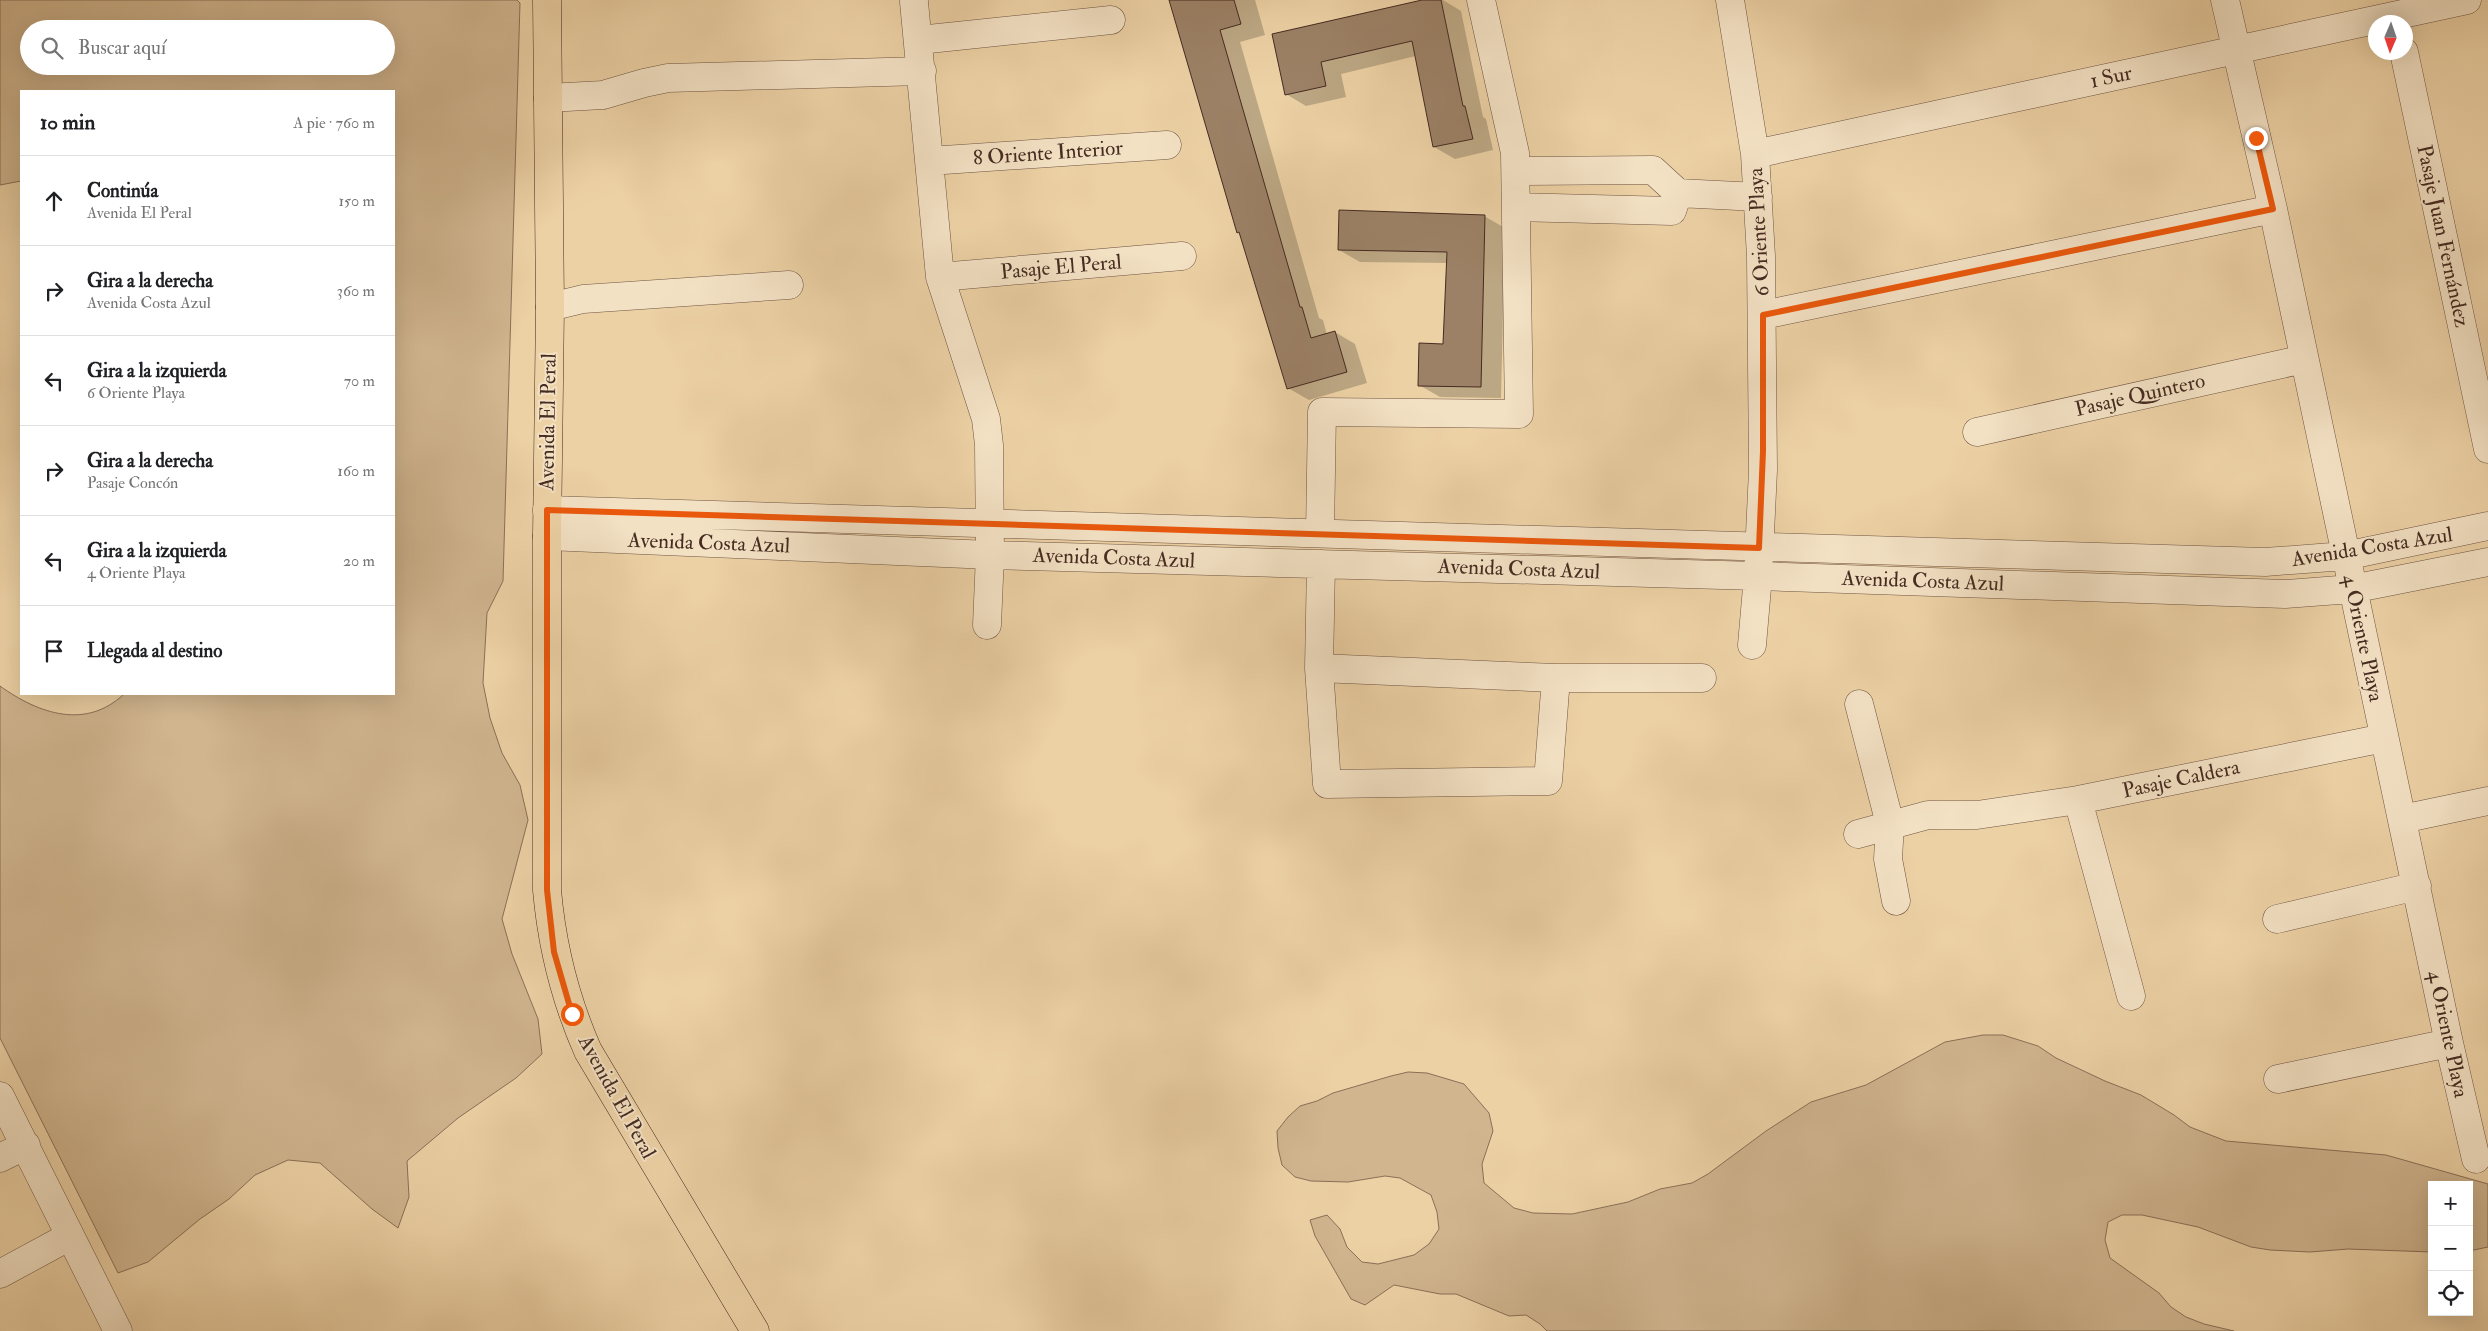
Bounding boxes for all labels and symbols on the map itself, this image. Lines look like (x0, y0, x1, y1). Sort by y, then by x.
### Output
north arrow (2368, 15, 2413, 60)
street label: 1 Sur (2088, 59, 2135, 95)
route end (2245, 127, 2268, 150)
street label: 8 Oriente Interior (972, 134, 1124, 172)
street label: Pasaje Juan Fernández (2410, 142, 2476, 330)
street label: 6 Oriente Playa (1742, 167, 1776, 297)
street label: Pasaje El Peral (999, 248, 1123, 286)
street label: Avenida El Peral (533, 352, 563, 492)
street label: Pasaje Quintero (2072, 367, 2208, 423)
street label: Avenida Costa Azul (2289, 521, 2455, 573)
street label: Avenida Costa Azul (626, 527, 791, 559)
street label: Avenida Costa Azul (1031, 542, 1196, 574)
street label: Avenida Costa Azul (1436, 553, 1601, 585)
street label: Avenida Costa Azul (1840, 565, 2005, 597)
street label: 4 Oriente Playa (2336, 572, 2390, 705)
street label: Pasaje Caldera (2120, 753, 2242, 805)
street label: 4 Oriente Playa (2421, 968, 2475, 1101)
route start (561, 1003, 584, 1026)
street label: Avenida El Peral (571, 1029, 662, 1164)

